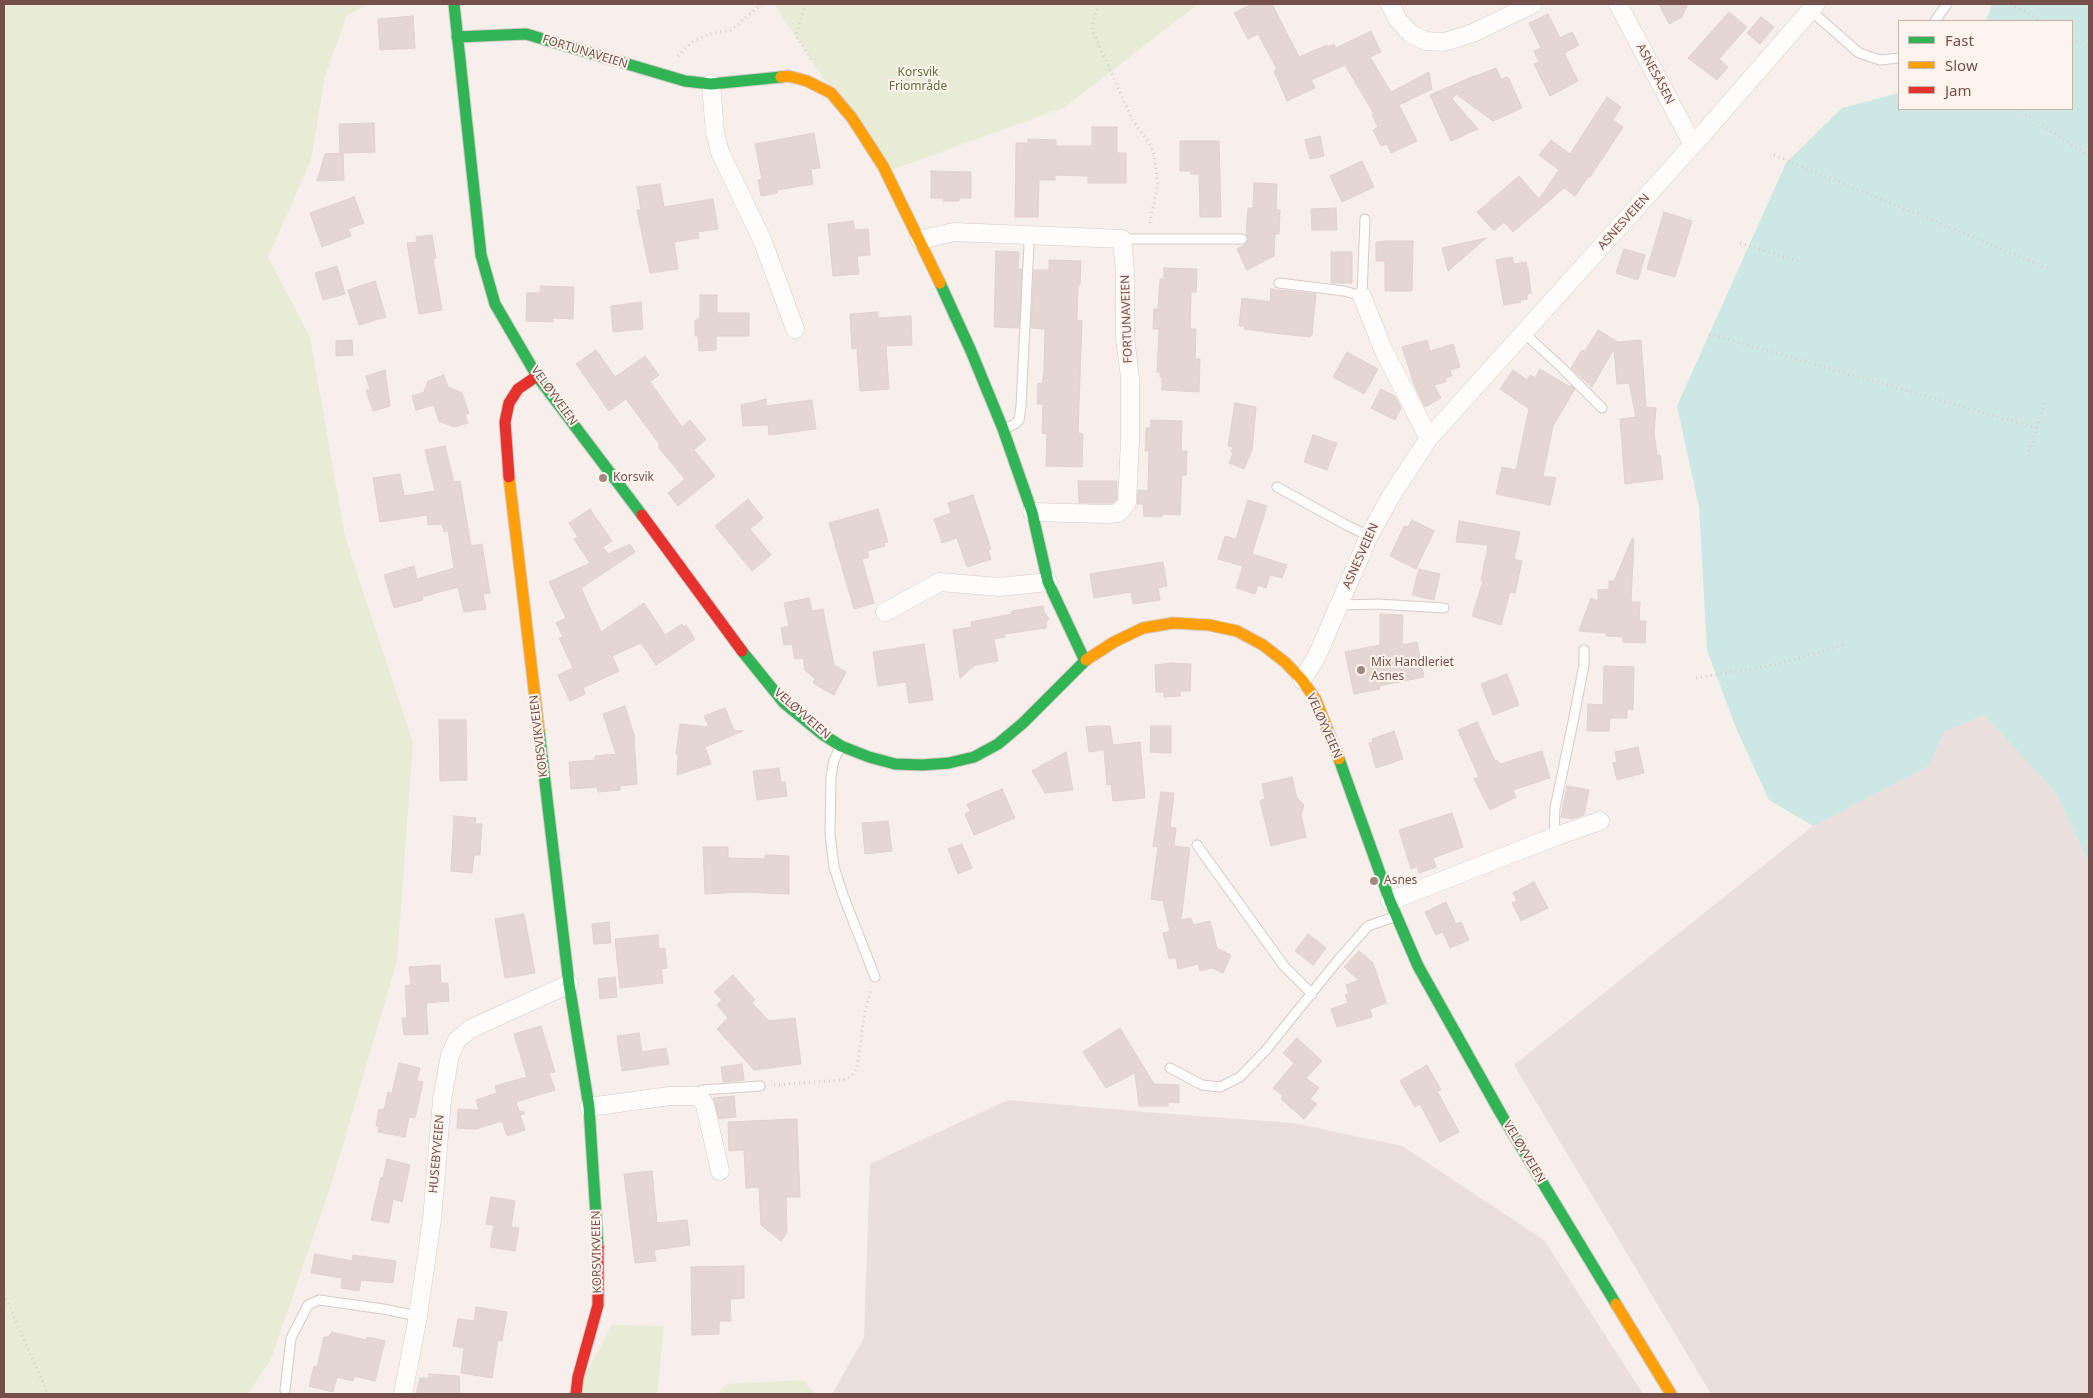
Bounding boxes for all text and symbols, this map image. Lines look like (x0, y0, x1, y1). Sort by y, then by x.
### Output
legend (1898, 20, 2073, 110)
text: Fast (1945, 30, 1974, 50)
street label: FORTUNAVEIEN (541, 32, 629, 72)
street label: ASNESÅSEN (1633, 41, 1677, 107)
text: Slow (1945, 55, 1978, 75)
park label: Korsvik Friområde (889, 66, 947, 94)
text: Jam (1945, 80, 1972, 100)
street label: ASNESVEIEN (1595, 191, 1653, 253)
street label: FORTUNAVEIEN (1118, 275, 1136, 363)
street label: VELØYVEIEN (528, 364, 580, 428)
place label: Korsvik (613, 471, 654, 485)
marker: Korsvik (597, 472, 609, 484)
street label: ASNESVEIEN (1340, 521, 1382, 591)
place label: Mix Handleriet Asnes (1371, 656, 1454, 684)
marker: Mix Handleriet Asnes (1355, 664, 1367, 676)
street label: VELØYVEIEN (771, 686, 833, 742)
street label: VELØYVEIEN (1303, 691, 1345, 761)
street label: KORSVIKVEIEN (527, 694, 551, 778)
place label: Asnes (1384, 874, 1417, 888)
marker: Asnes (1368, 875, 1380, 887)
street label: HUSEBYVEIEN (426, 1114, 448, 1194)
street label: VELØYVEIEN (1500, 1118, 1548, 1186)
street label: KORSVIKVEIEN (589, 1210, 605, 1294)

